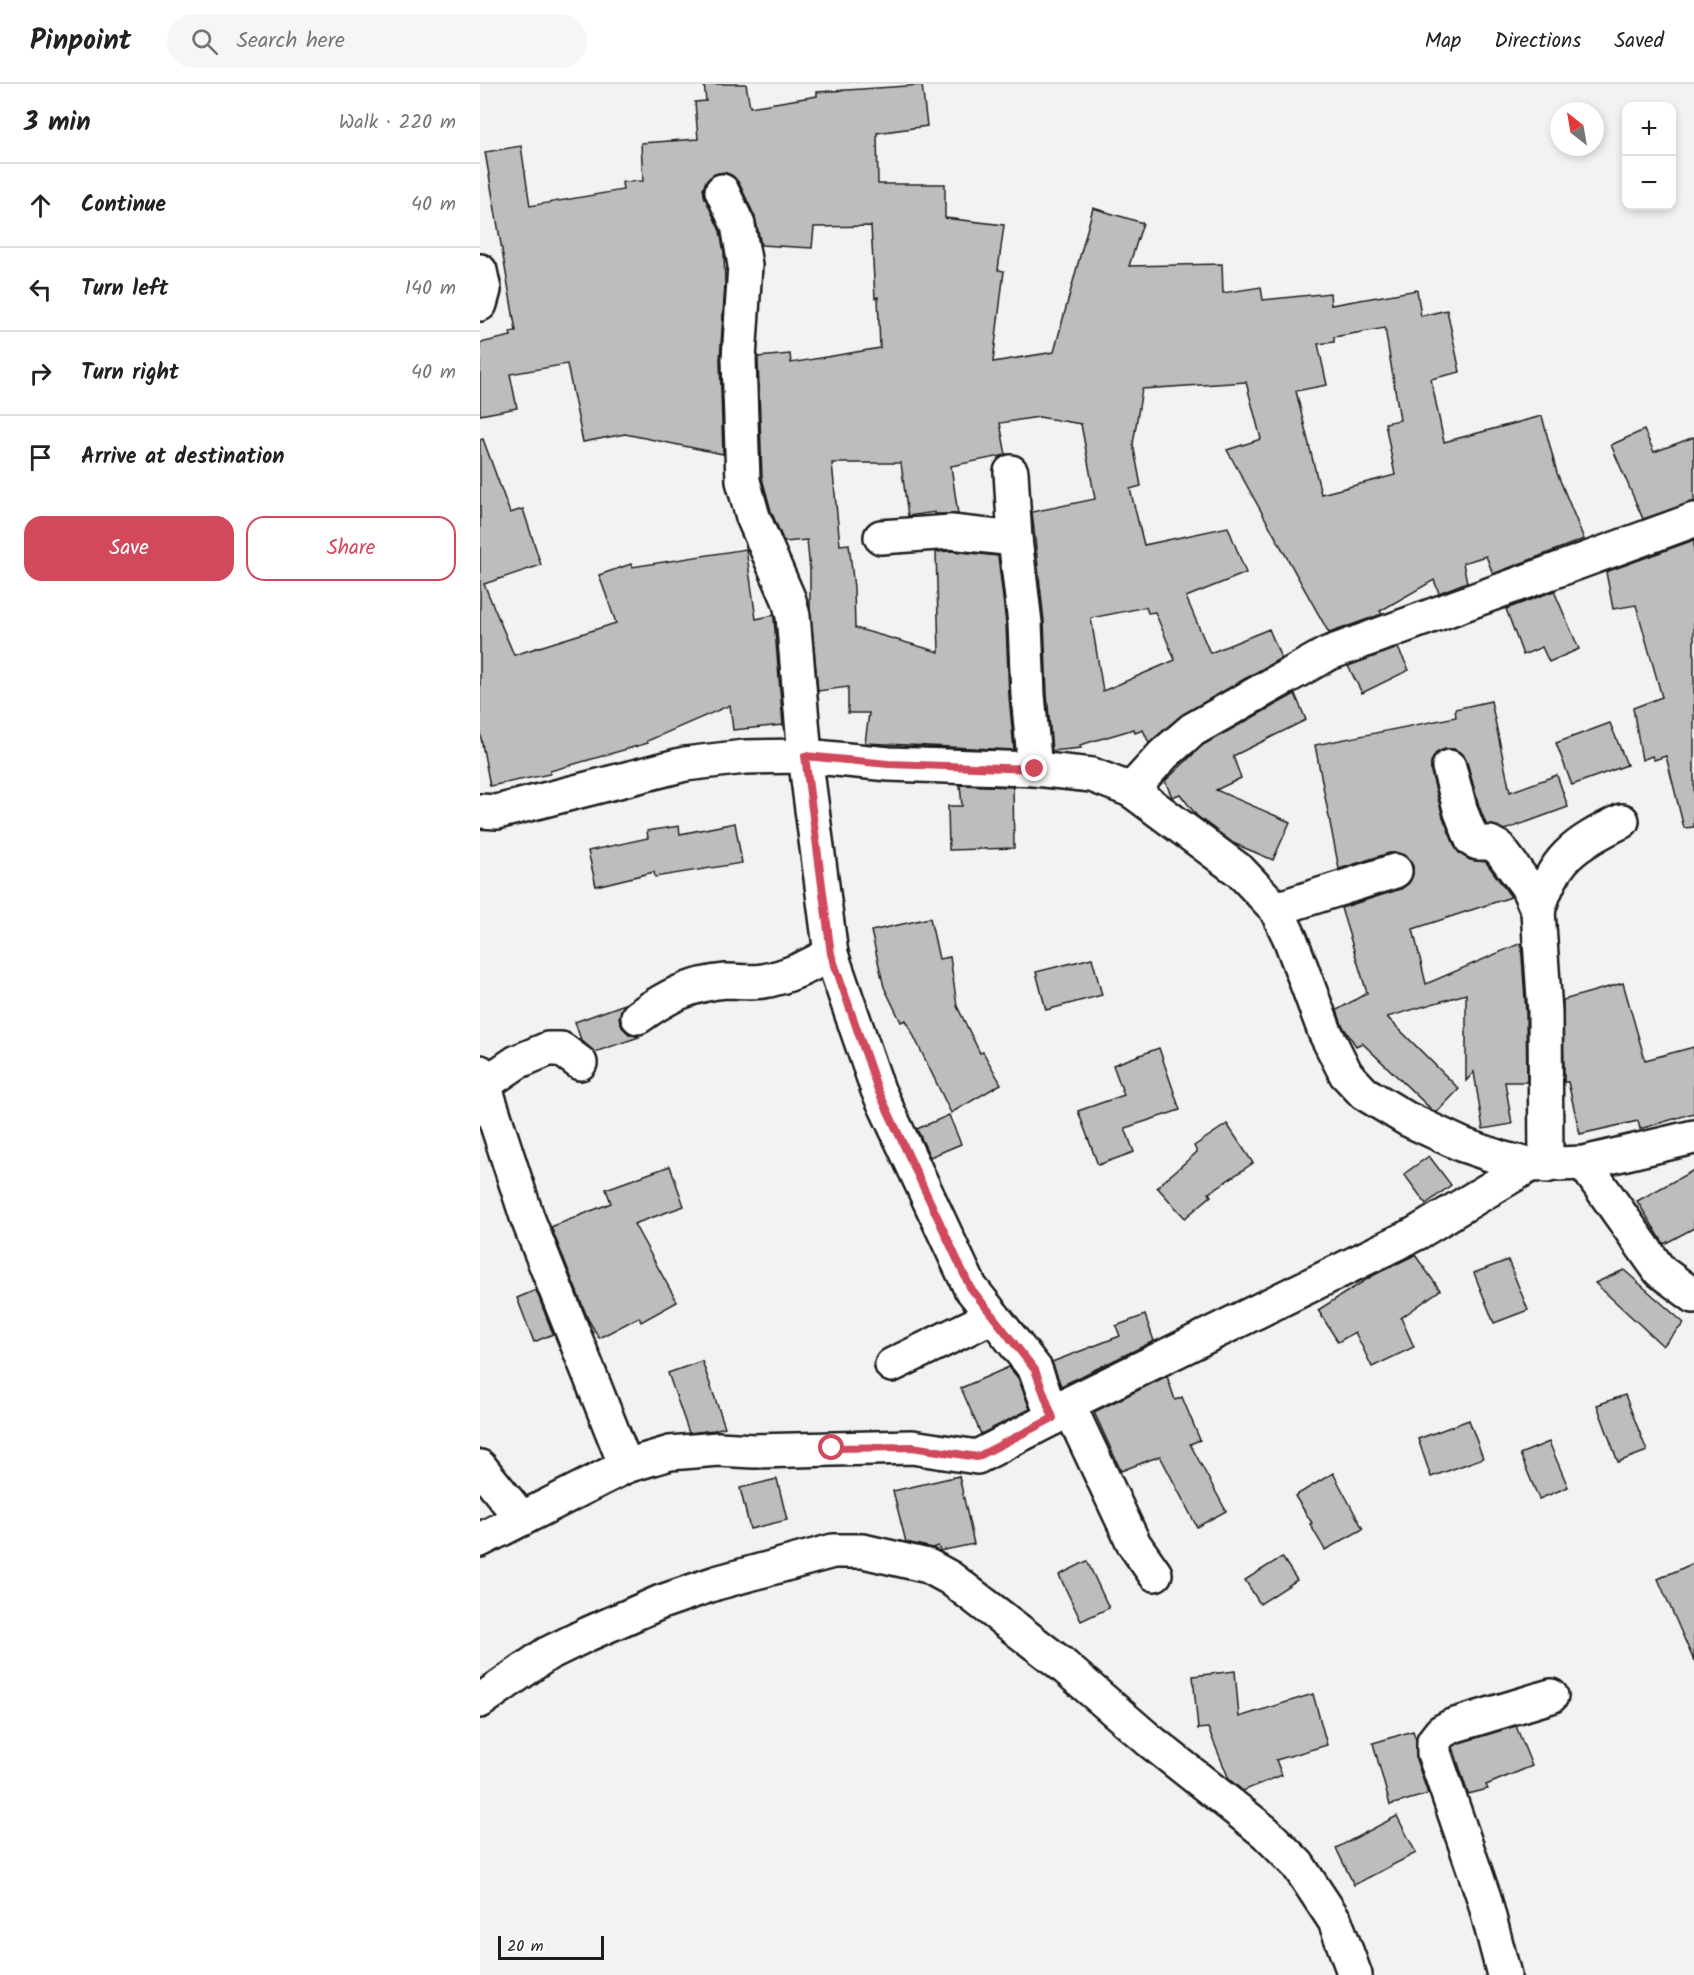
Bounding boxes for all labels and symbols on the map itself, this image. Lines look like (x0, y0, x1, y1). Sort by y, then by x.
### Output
north arrow (1550, 102, 1604, 156)
route end (1021, 755, 1047, 781)
route start (818, 1434, 844, 1460)
scale bar (498, 1933, 604, 1960)

